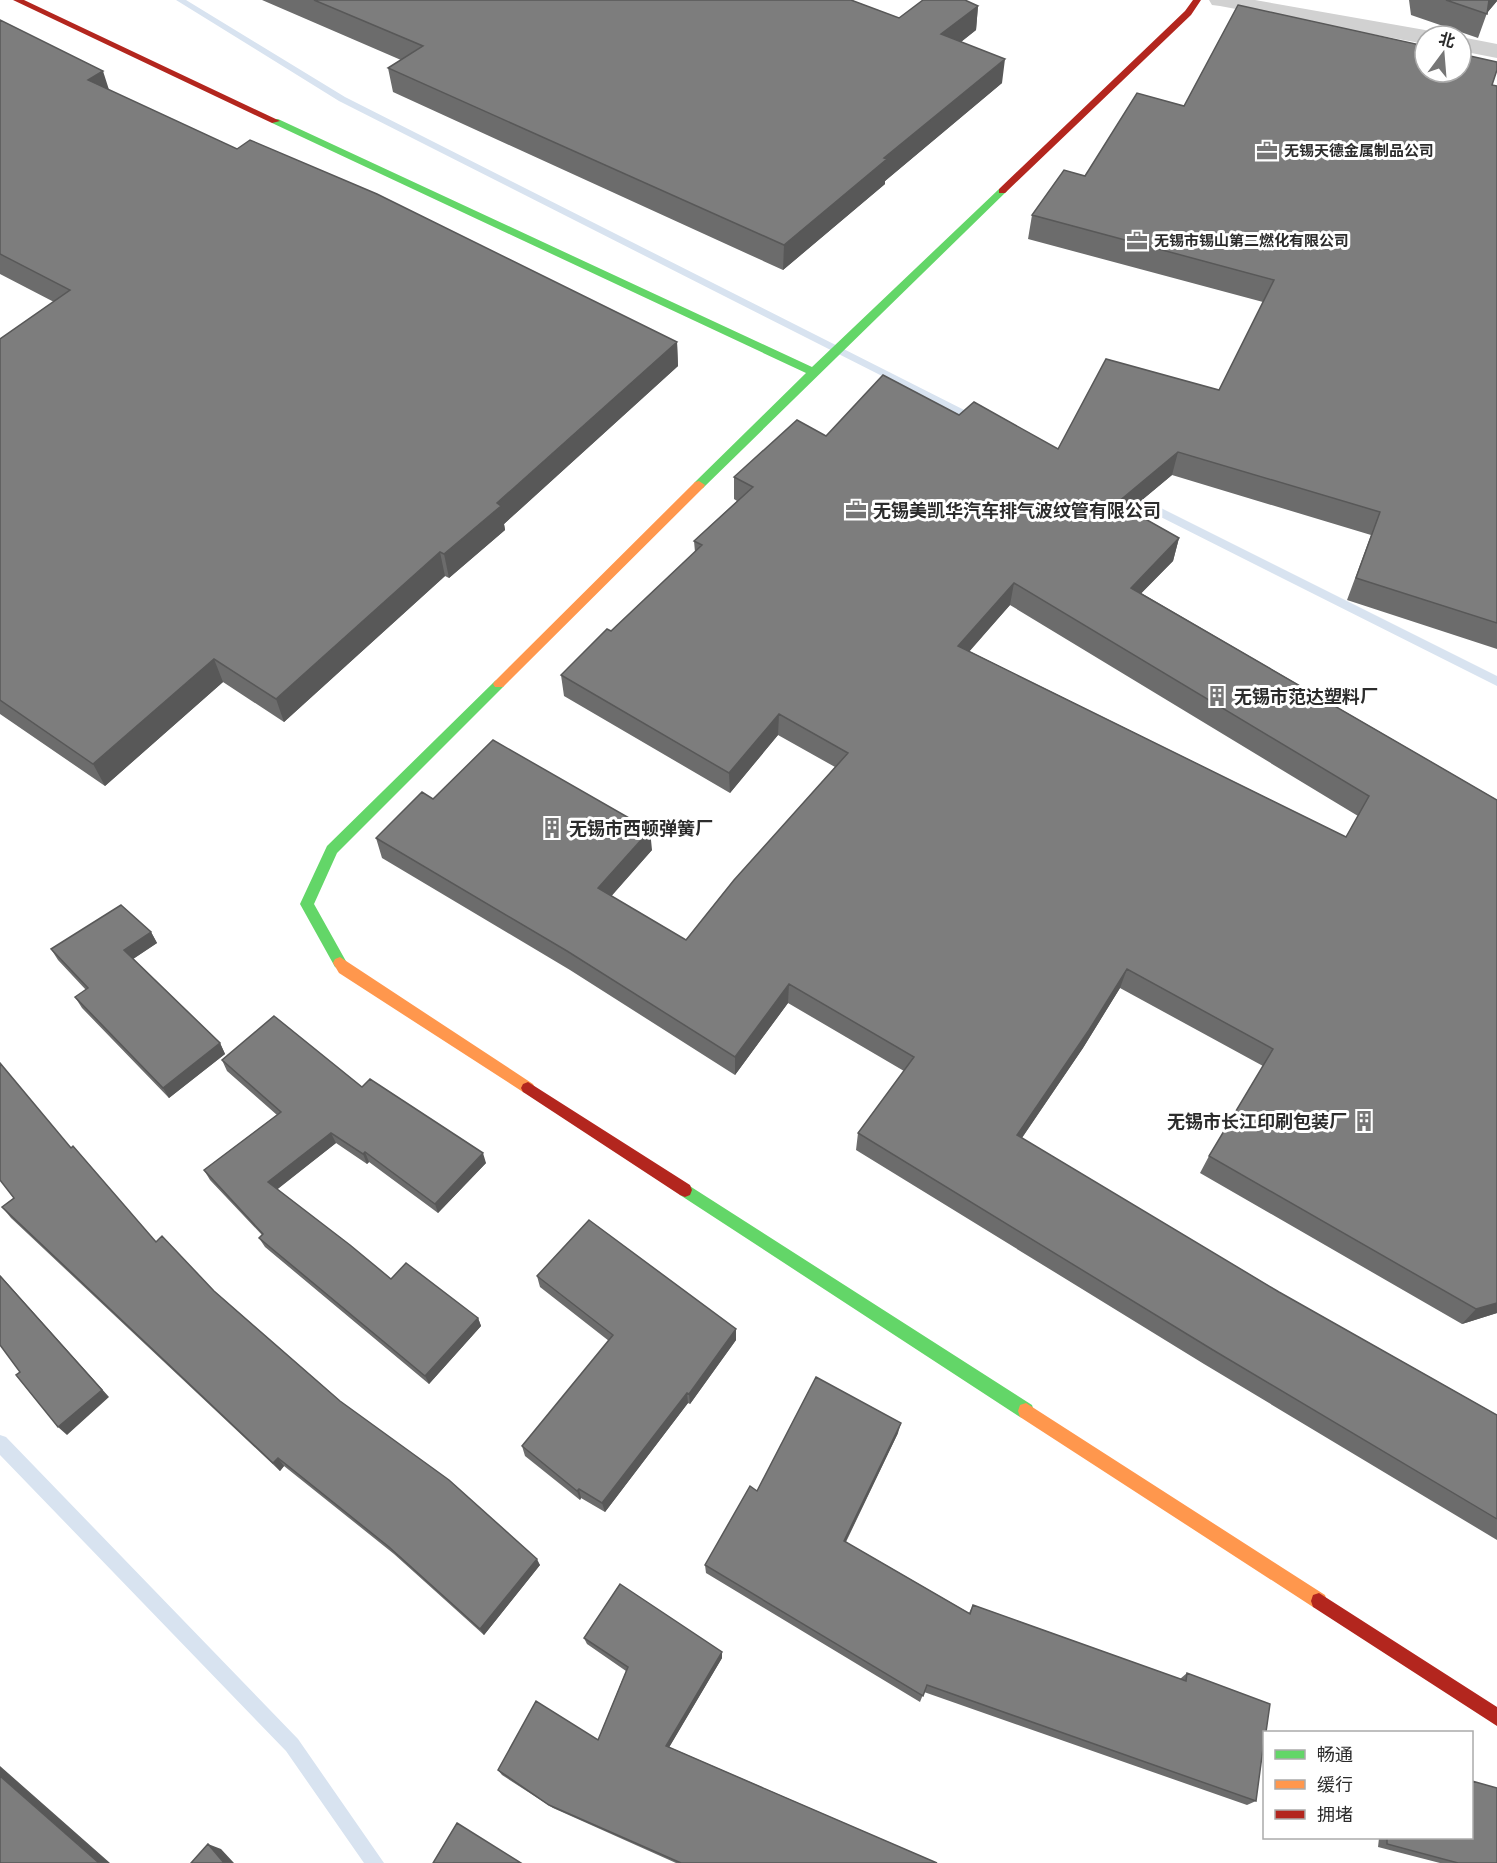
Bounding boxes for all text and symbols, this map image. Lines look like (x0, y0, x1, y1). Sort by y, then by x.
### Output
north arrow (1413, 24, 1473, 84)
text: 北 (1437, 29, 1457, 51)
office icon: 无锡天德金属制品公司 (1255, 139, 1279, 163)
place label: 无锡天德金属制品公司 (1284, 142, 1434, 160)
office icon: 无锡市锡山第二燃化有限公司 (1125, 229, 1149, 253)
place label: 无锡市锡山第二燃化有限公司 (1154, 232, 1349, 250)
office icon: 无锡美凯华汽车排气波纹管有限公司 (844, 498, 868, 522)
place label: 无锡美凯华汽车排气波纹管有限公司 (873, 500, 1161, 521)
building icon: 无锡市范达塑料厂 (1205, 684, 1229, 708)
place label: 无锡市范达塑料厂 (1234, 686, 1378, 707)
building icon: 无锡市西顿弹簧厂 (540, 816, 564, 840)
place label: 无锡市西顿弹簧厂 (569, 818, 713, 839)
building icon: 无锡市长江印刷包装厂 (1352, 1109, 1376, 1133)
place label: 无锡市长江印刷包装厂 (1167, 1111, 1347, 1132)
legend (1263, 1731, 1473, 1839)
text: 畅通 (1317, 1744, 1353, 1765)
text: 缓行 (1317, 1774, 1353, 1795)
text: 拥堵 (1317, 1804, 1353, 1825)

